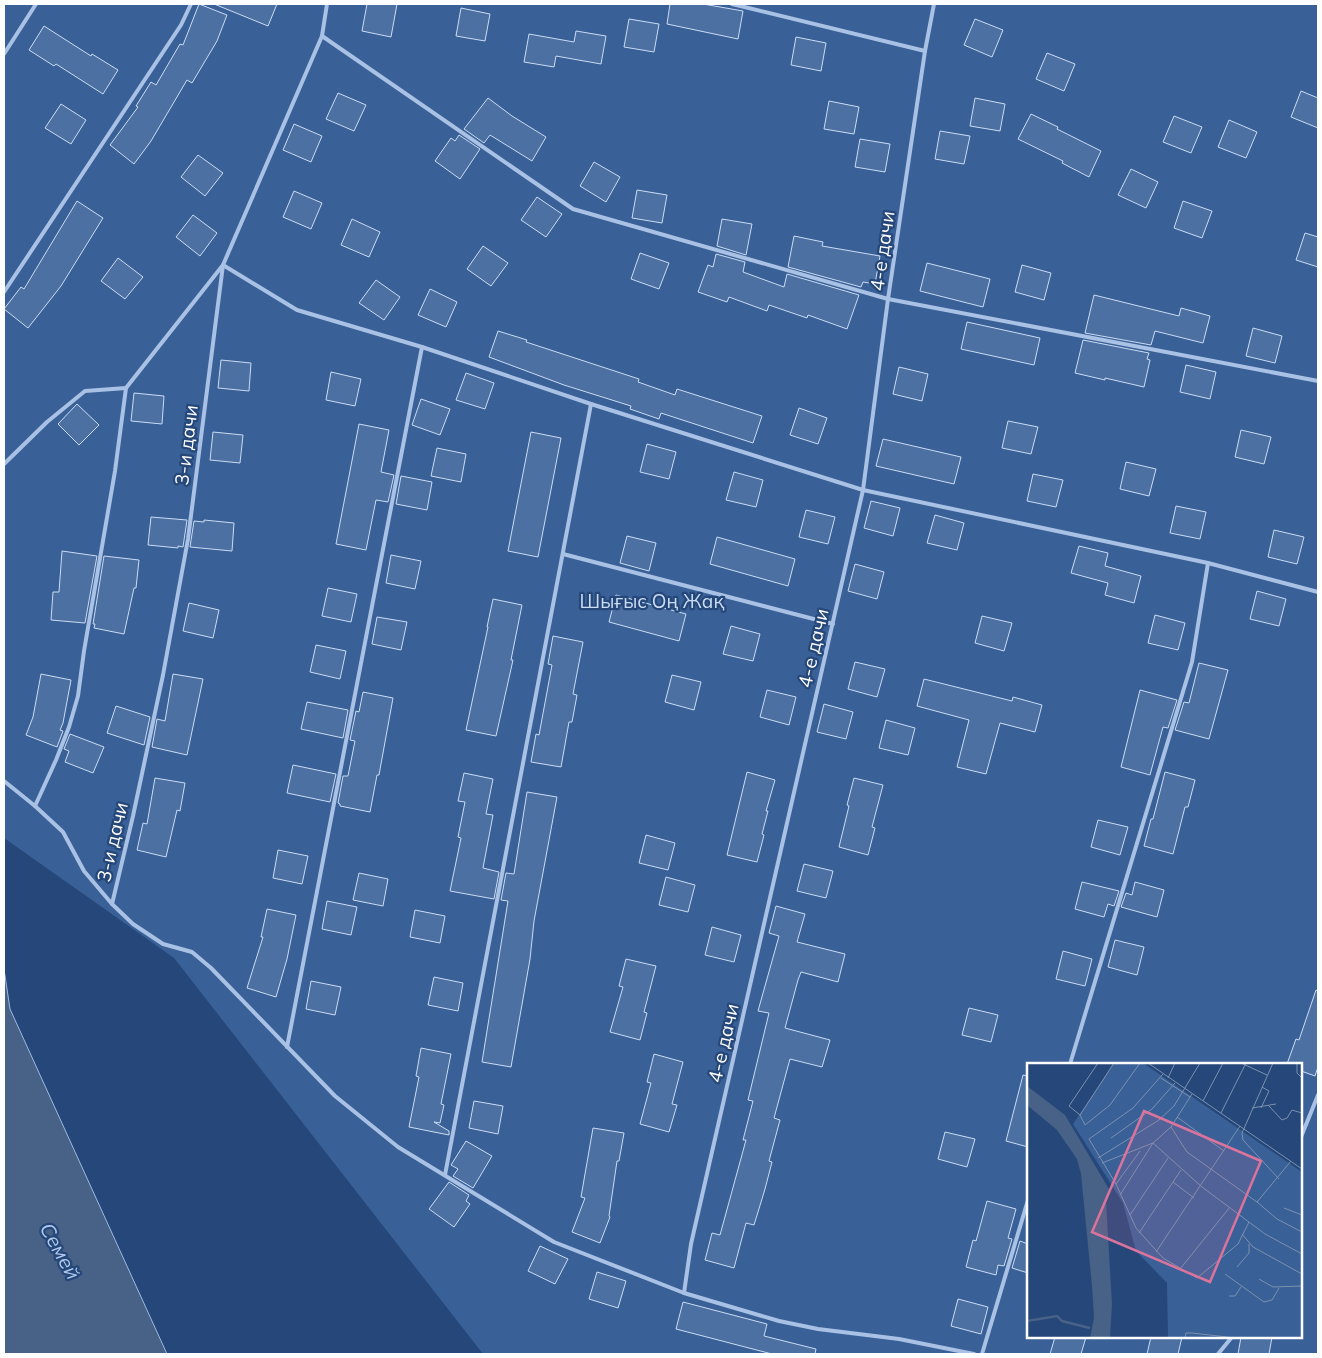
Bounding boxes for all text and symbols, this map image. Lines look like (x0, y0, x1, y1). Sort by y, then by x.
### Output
street label: 4-е дачи (865, 209, 899, 293)
street label: 3-и дачи (169, 403, 203, 487)
park label: Шығыс Оң Жақ (580, 589, 724, 613)
street label: 4-е дачи (792, 606, 834, 690)
street label: 3-и дачи (91, 800, 133, 884)
street label: 4-е дачи (702, 1001, 744, 1085)
inset map (1027, 1063, 1302, 1338)
water label: Семей (35, 1218, 86, 1284)

